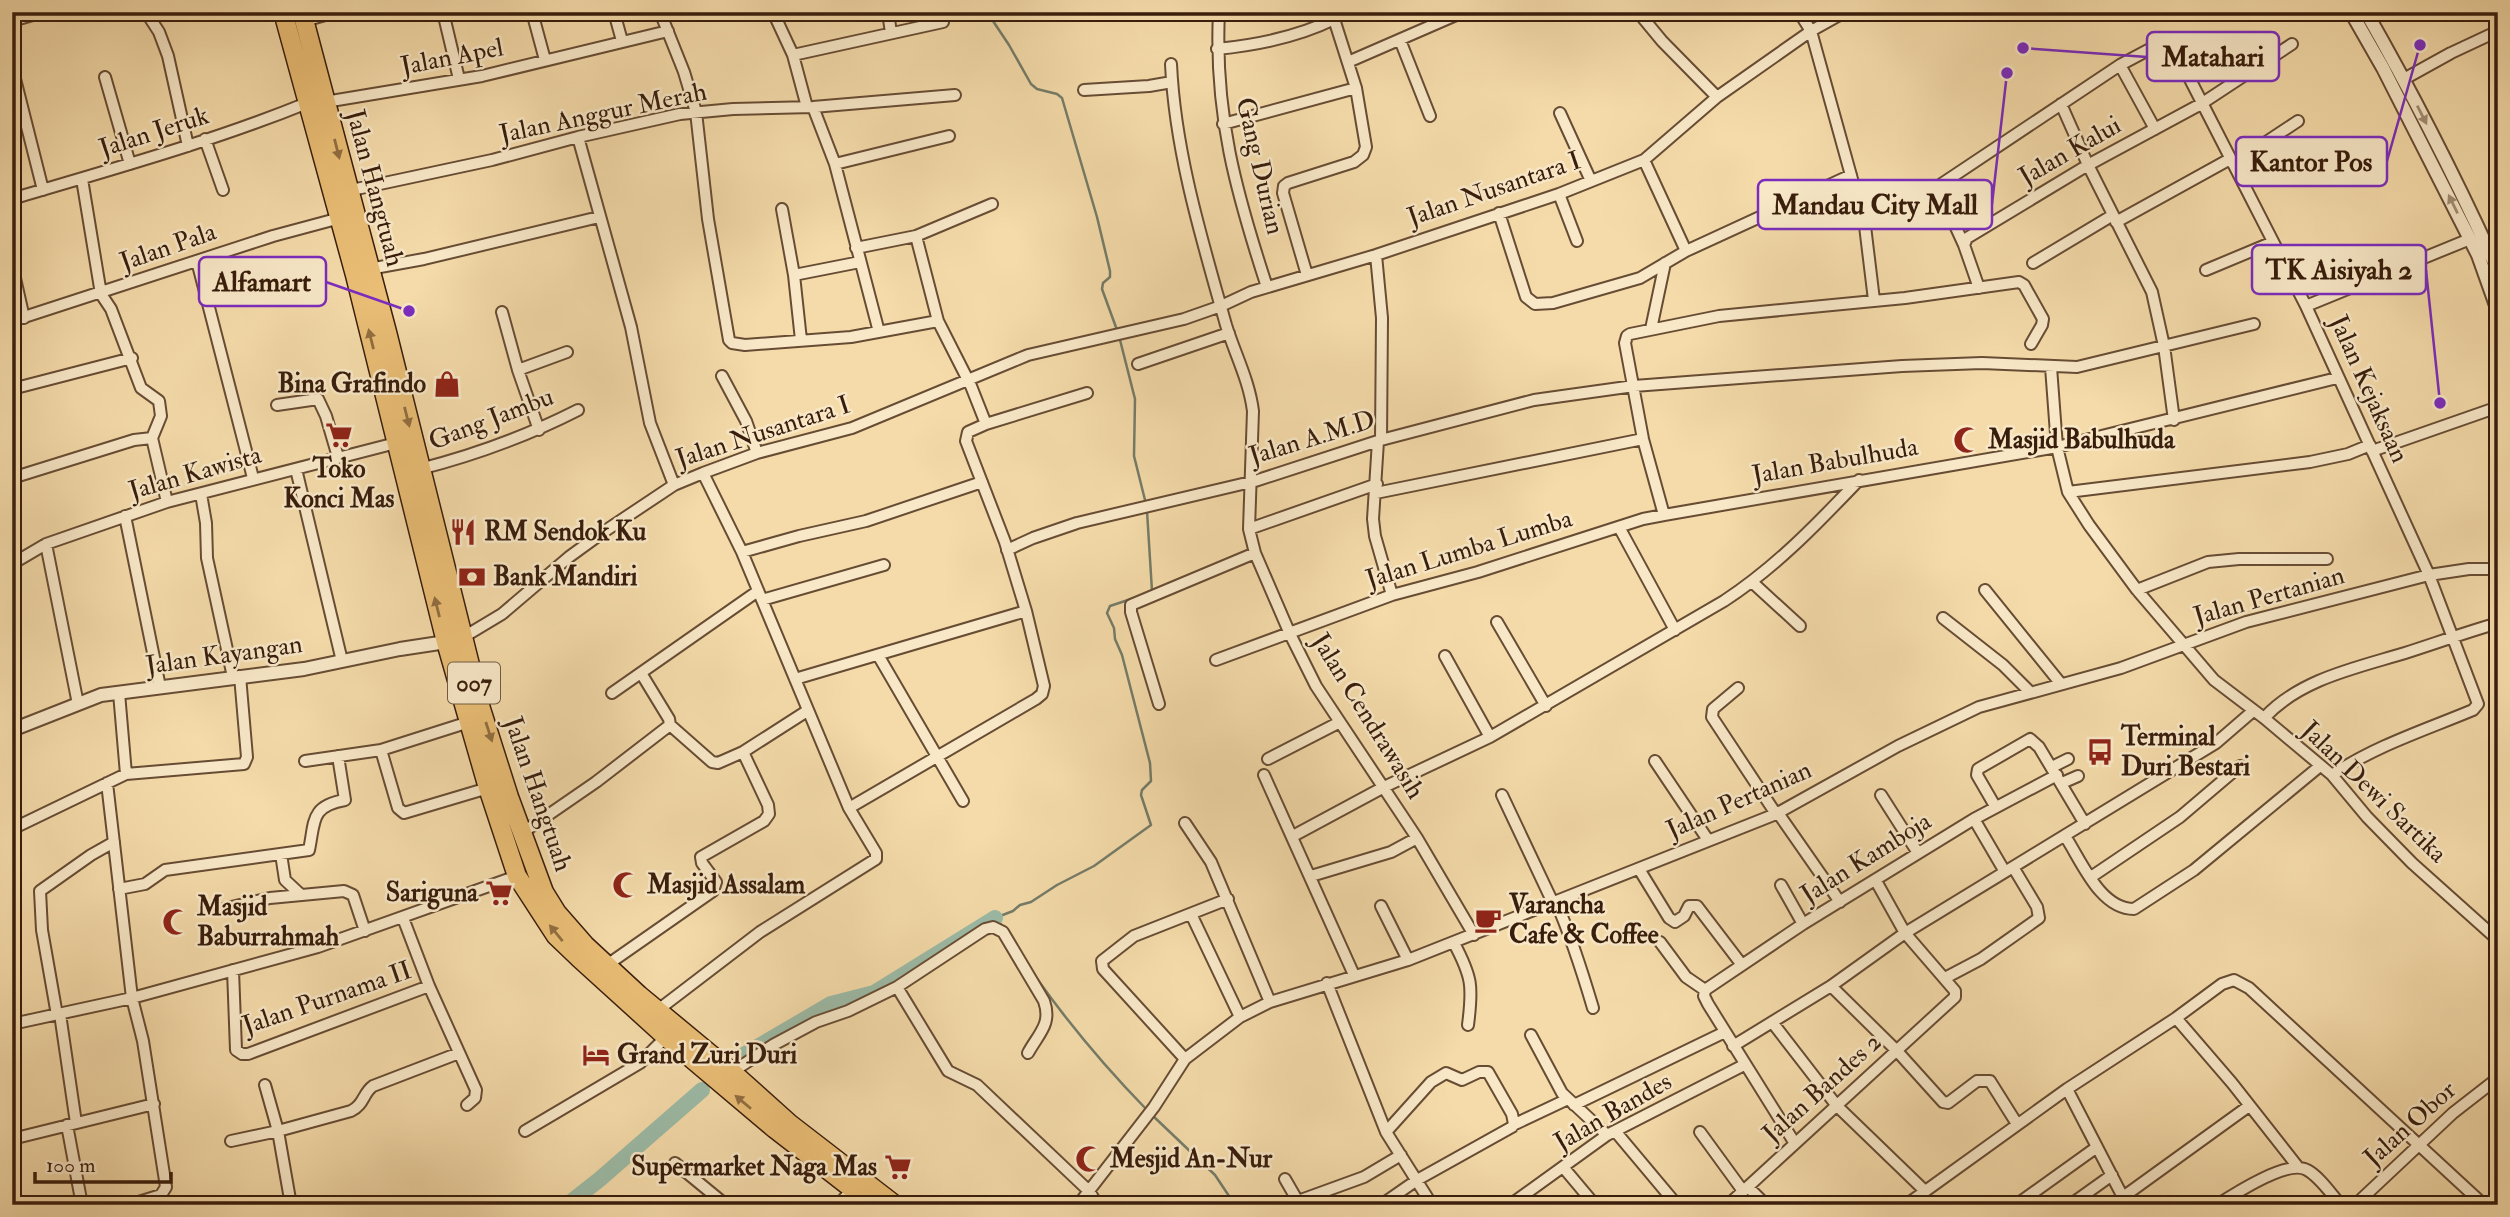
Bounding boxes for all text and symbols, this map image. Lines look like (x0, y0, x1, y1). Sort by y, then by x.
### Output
street label: Jalan Apel (397, 31, 507, 84)
callout: Matahari (2147, 32, 2279, 81)
text: Matahari (2160, 40, 2265, 75)
street label: Jalan Anggur Merah (496, 75, 710, 151)
street label: Gang Durian (1229, 94, 1291, 238)
street label: Jalan Jeruk (94, 99, 213, 165)
street label: Jalan Hangtuah (338, 105, 411, 270)
one-way arrow (2417, 105, 2428, 125)
street label: Jalan Kalui (2012, 109, 2127, 194)
callout: Kantor Pos (2236, 137, 2387, 186)
one-way arrow (332, 139, 343, 161)
street label: Jalan Nusantara I (1402, 144, 1585, 234)
text: Kantor Pos (2250, 145, 2373, 180)
callout: Mandau City Mall (1758, 180, 1992, 229)
text: Mandau City Mall (1771, 188, 1979, 223)
one-way arrow (2447, 193, 2458, 214)
street label: Jalan Pala (115, 216, 221, 279)
callout: TK Aisiyah 2 (2252, 245, 2426, 294)
text: TK Aisiyah 2 (2265, 253, 2412, 288)
callout: Alfamart (199, 257, 326, 306)
text: Alfamart (212, 265, 311, 300)
street label: Jalan Kejaksaan (2322, 309, 2416, 468)
one-way arrow (365, 328, 376, 350)
place label: Bina Grafindo (277, 368, 426, 400)
shop icon: Bina Grafindo (432, 369, 462, 399)
street label: Gang Jambu (424, 381, 558, 457)
street label: Jalan Nusantara I (671, 389, 854, 476)
street label: Jalan A.M.D (1244, 404, 1379, 473)
one-way arrow (402, 406, 413, 428)
supermarket icon: Toko Konci Mas (324, 420, 354, 450)
place label: Masjid Babulhuda (1987, 424, 2176, 456)
mosque icon: Masjid Babulhuda (1952, 425, 1982, 455)
street label: Jalan Babulhuda (1749, 431, 1921, 491)
street label: Jalan Kawista (124, 439, 265, 507)
place label: Toko Konci Mas (283, 453, 395, 515)
street label: Jalan Lumba Lumba (1361, 502, 1576, 596)
place label: RM Sendok Ku (484, 516, 647, 548)
restaurant icon: RM Sendok Ku (448, 517, 478, 547)
street label: Jalan Pertanian (2189, 559, 2348, 633)
place label: Bank Mandiri (493, 561, 637, 593)
bank icon: Bank Mandiri (457, 562, 487, 592)
one-way arrow (431, 596, 442, 618)
street label: Jalan Cendrawasih (1304, 626, 1432, 805)
street label: Jalan Kayangan (143, 628, 304, 682)
road number: 007 (448, 662, 500, 704)
street label: Jalan Hangtuah (496, 712, 580, 876)
street label: Jalan Dewi Sartika (2294, 714, 2454, 870)
place label: Terminal Duri Bestari (2120, 721, 2250, 783)
one-way arrow (484, 722, 494, 743)
bus stop icon: Terminal Duri Bestari (2085, 737, 2115, 767)
street label: Jalan Pertanian (1661, 754, 1817, 847)
street label: Jalan Kamboja (1794, 805, 1937, 911)
place label: Masjid Assalam (646, 869, 806, 901)
mosque icon: Masjid Assalam (611, 870, 641, 900)
place label: Sariguna (386, 877, 479, 910)
supermarket icon: Sariguna (484, 878, 514, 908)
place label: Varancha Cafe & Coffee (1508, 889, 1659, 951)
place label: Masjid Baburrahmah (196, 891, 339, 953)
cafe icon: Varancha Cafe & Coffee (1473, 905, 1503, 935)
mosque icon: Masjid Baburrahmah (161, 907, 191, 937)
one-way arrow (548, 925, 563, 943)
street label: Jalan Purnama II (237, 954, 416, 1042)
street label: Jalan Bandes 2 (1755, 1026, 1888, 1150)
place label: Grand Zuri Duri (617, 1039, 797, 1071)
hotel icon: Grand Zuri Duri (581, 1040, 611, 1070)
street label: Jalan Bandes (1548, 1065, 1678, 1159)
street label: Jalan Obor (2357, 1074, 2463, 1174)
one-way arrow (734, 1095, 751, 1110)
scale bar (35, 1140, 172, 1184)
place label: Mesjid An-Nur (1109, 1143, 1273, 1175)
mosque icon: Mesjid An-Nur (1074, 1144, 1104, 1174)
place label: Supermarket Naga Mas (631, 1151, 877, 1184)
text: 100 m (46, 1152, 96, 1179)
supermarket icon: Supermarket Naga Mas (883, 1152, 913, 1182)

